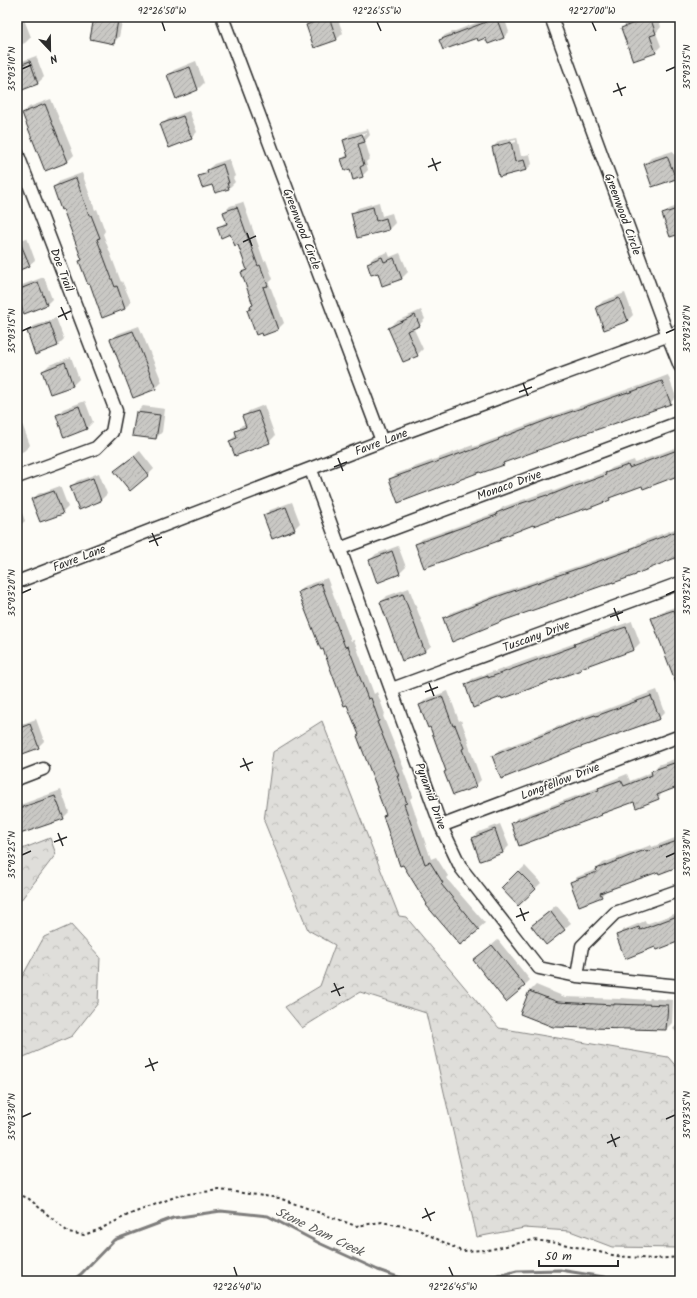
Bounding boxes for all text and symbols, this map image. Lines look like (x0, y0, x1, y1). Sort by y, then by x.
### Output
text: 92°26'50"W (138, 3, 186, 19)
text: 92°26'55"W (353, 3, 402, 19)
text: 92°27'00"W (568, 3, 616, 19)
north arrow (30, 30, 70, 70)
text: 35°03'15"N (679, 44, 695, 90)
text: 35°03'10"N (4, 46, 20, 91)
text: N (47, 49, 60, 68)
street label: Greenwood Circle (599, 171, 646, 258)
street label: Greenwood Circle (277, 186, 326, 273)
street label: Doe Trail (45, 246, 79, 295)
text: 35°03'20"N (679, 305, 695, 353)
text: 35°03'15"N (4, 308, 20, 354)
street label: Favre Lane (352, 424, 411, 461)
street label: Monaco Drive (474, 465, 545, 506)
street label: Favre Lane (50, 540, 109, 577)
text: 35°03'25"N (679, 567, 695, 615)
text: 35°03'20"N (4, 569, 20, 617)
street label: Tuscany Drive (500, 615, 573, 657)
street label: Longfellow Drive (518, 757, 603, 805)
street label: Pyramid Drive (410, 760, 452, 833)
text: 35°03'30"N (679, 829, 695, 877)
text: 35°03'25"N (4, 831, 20, 879)
text: 35°03'35"N (679, 1091, 695, 1139)
text: 35°03'30"N (4, 1093, 20, 1141)
water label: Stone Dam Creek (272, 1202, 369, 1264)
scale bar (539, 1242, 618, 1268)
text: 50 m (545, 1247, 572, 1266)
text: 92°26'40"W (213, 1279, 261, 1295)
text: 92°26'45"W (429, 1279, 478, 1295)

